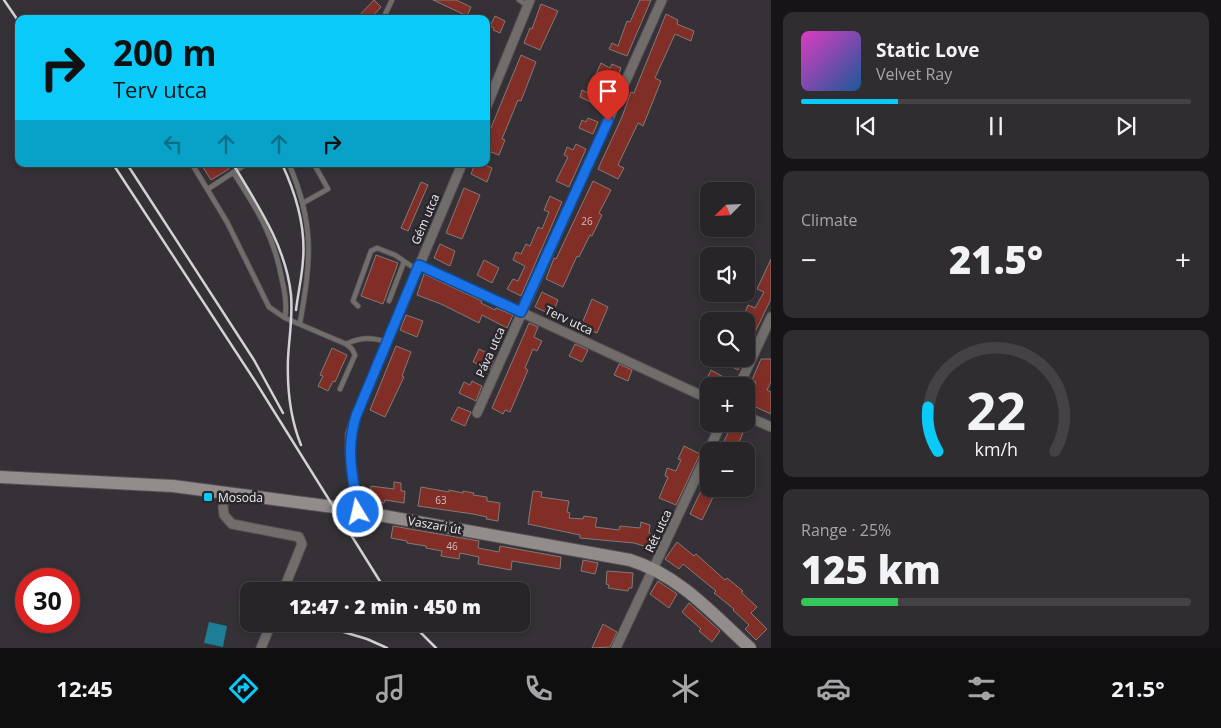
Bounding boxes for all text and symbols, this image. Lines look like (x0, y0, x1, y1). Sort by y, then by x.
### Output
text: 200 m (113, 29, 217, 76)
icon: right (30, 35, 95, 100)
text: Static Love (876, 37, 979, 63)
text: Velvet Ray (876, 63, 952, 85)
pin (587, 70, 629, 121)
text: Terv utca (113, 74, 207, 104)
icon: arrive (594, 77, 622, 105)
icon: previous (852, 112, 880, 140)
icon: pause (982, 112, 1010, 140)
icon: next (1112, 112, 1140, 140)
icon: left (159, 130, 187, 158)
icon: ahead (212, 130, 240, 158)
icon: ahead (265, 130, 293, 158)
icon: right (318, 130, 346, 158)
north arrow (700, 182, 755, 238)
map controls (700, 182, 755, 497)
street label: Gém utca (407, 191, 443, 247)
text: Climate (801, 209, 858, 231)
house number: 26 (581, 214, 593, 228)
text: 21.5° (949, 233, 1043, 285)
text: − (801, 240, 817, 278)
text: + (1175, 240, 1191, 278)
button: sound (700, 247, 755, 302)
street label: Terv utca (542, 301, 596, 339)
button: search (700, 312, 755, 367)
street label: Páva utca (471, 324, 509, 380)
text: 22 (966, 374, 1026, 445)
button: + (700, 377, 755, 432)
text: km/h (974, 437, 1018, 461)
button: − (700, 442, 755, 497)
position arrow (331, 485, 383, 537)
place label: Mosoda (218, 489, 263, 506)
marker: Mosoda (202, 491, 214, 503)
house number: 63 (435, 493, 447, 507)
street label: Rét utca (641, 507, 675, 555)
street label: Vaszari út (407, 512, 463, 538)
text: Range · 25% (801, 519, 891, 541)
house number: 46 (446, 539, 458, 553)
text: 125 km (801, 543, 941, 595)
speed limit sign: 30 (15, 568, 80, 633)
text: 12:47 · 2 min · 450 m (289, 594, 481, 620)
icon: directions (226, 671, 261, 706)
icon: music (373, 671, 408, 706)
icon: phone (521, 671, 556, 706)
icon: climate (668, 671, 703, 706)
icon: car (816, 671, 851, 706)
icon: filters (964, 671, 999, 706)
text: 12:45 (56, 673, 113, 703)
text: 21.5° (1111, 673, 1165, 703)

